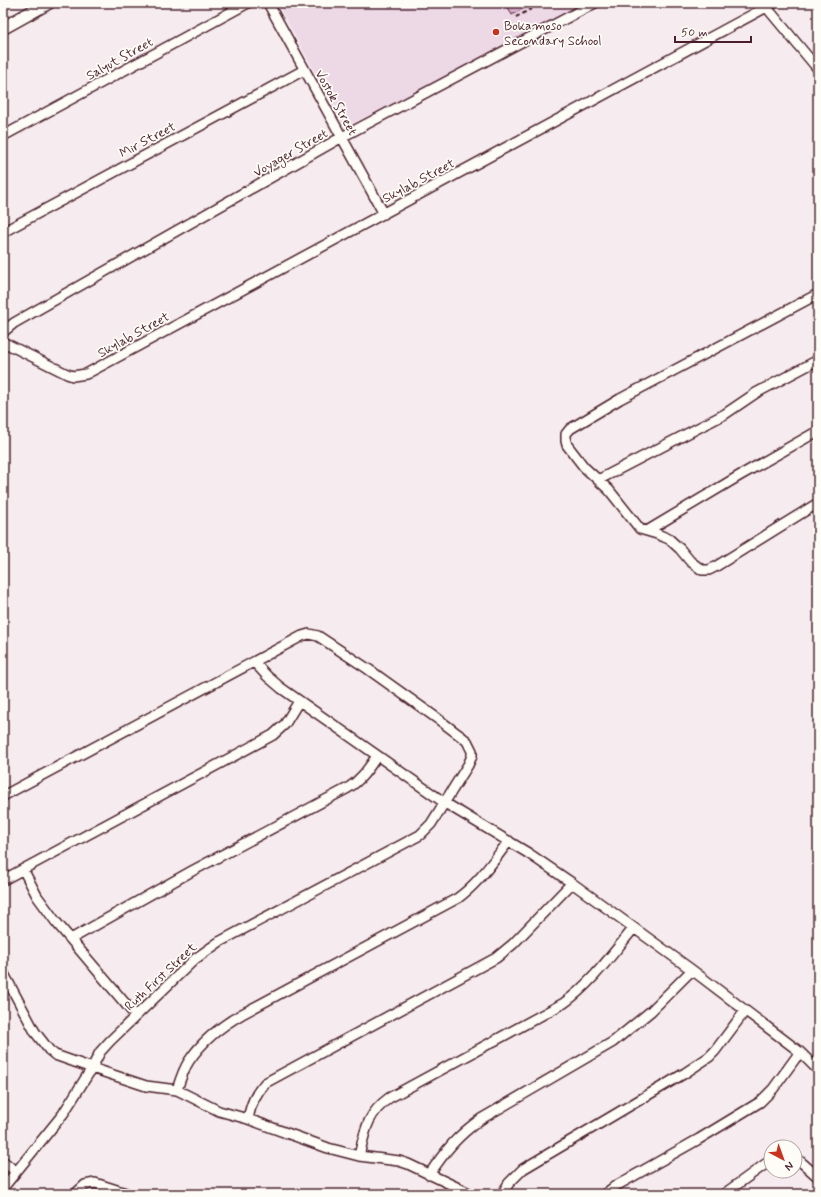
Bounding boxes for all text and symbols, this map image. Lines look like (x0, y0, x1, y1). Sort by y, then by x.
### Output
place label: Bokamoso Secondary School (504, 18, 601, 50)
scale bar (675, 18, 751, 44)
text: 50 m (681, 25, 708, 41)
marker: Bokamoso Secondary School (491, 27, 501, 37)
street label: Salyut Street (83, 34, 156, 85)
street label: Vostok Street (311, 67, 361, 139)
street label: Mir Street (117, 118, 179, 162)
street label: Voyager Street (250, 125, 332, 182)
street label: Skylab Street (380, 155, 458, 207)
street label: Skylab Street (95, 309, 173, 362)
street label: Ruth First Street (121, 939, 201, 1015)
north arrow (763, 1139, 803, 1179)
text: N (782, 1158, 796, 1173)

